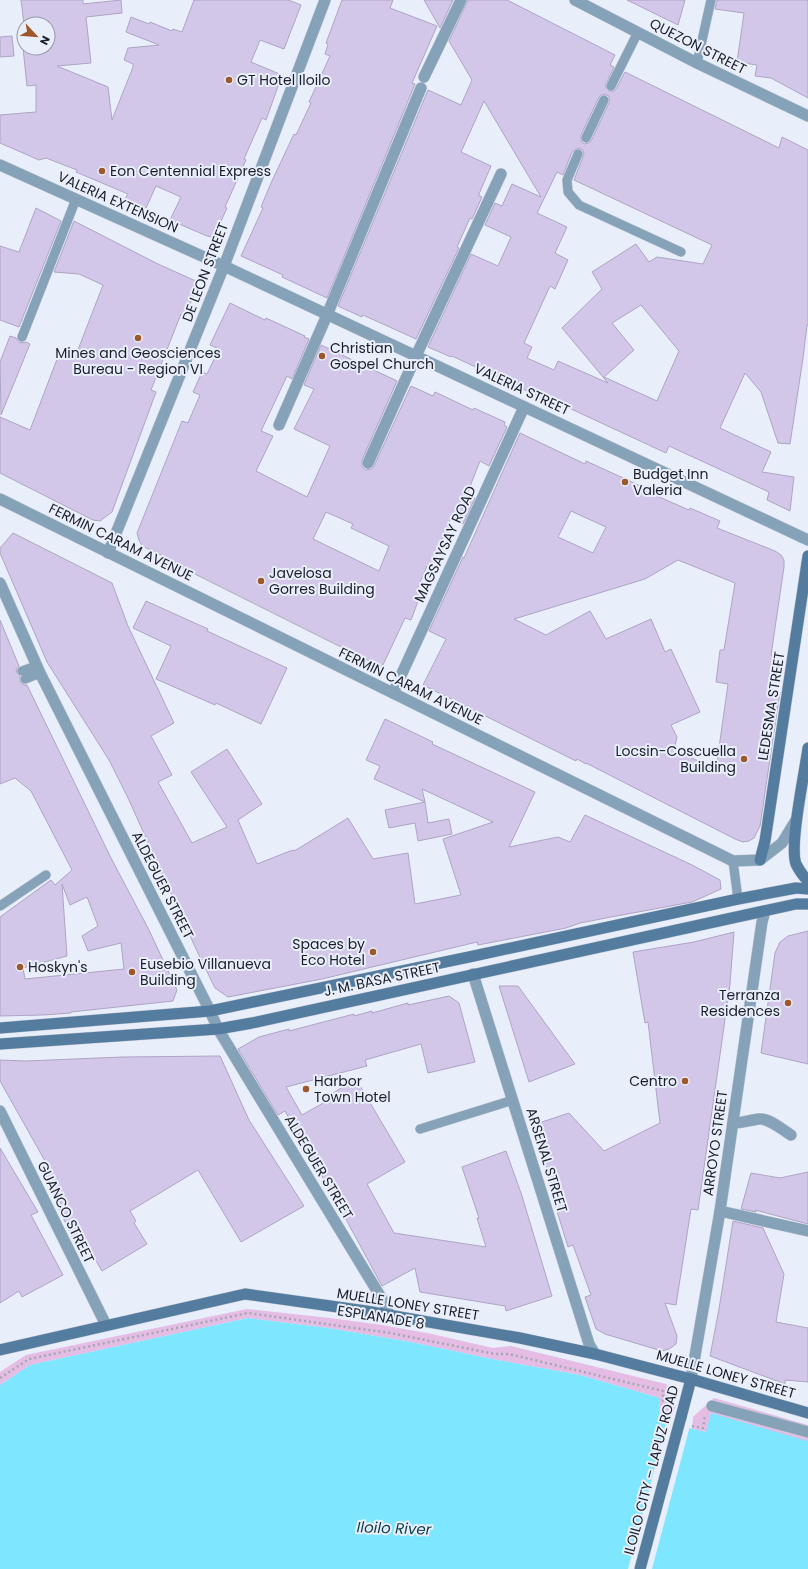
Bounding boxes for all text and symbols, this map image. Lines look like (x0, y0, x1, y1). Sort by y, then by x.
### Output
street label: QUEZON STREET (646, 13, 750, 79)
north arrow (16, 16, 56, 56)
text: N (36, 33, 54, 48)
place label: GT Hotel Iloilo (237, 70, 331, 90)
marker: GT Hotel Iloilo (224, 75, 234, 85)
place label: Eon Centennial Express (110, 161, 271, 181)
street label: VALERIA EXTENSION (54, 166, 182, 238)
marker: Eon Centennial Express (97, 166, 107, 176)
street label: DE LEON STREET (177, 219, 233, 325)
marker: Mines and Geosciences Bureau - Region VI (133, 333, 143, 343)
place label: Christian Gospel Church (330, 338, 434, 374)
place label: Mines and Geosciences Bureau - Region VI (55, 343, 221, 379)
marker: Christian Gospel Church (317, 351, 327, 361)
street label: VALERIA STREET (471, 358, 574, 420)
place label: Budget Inn Valeria (633, 464, 708, 500)
marker: Budget Inn Valeria (620, 477, 630, 487)
street label: MAGSAYSAY ROAD (409, 482, 481, 606)
street label: FERMIN CARAM AVENUE (45, 498, 197, 586)
place label: Javelosa Gorres Building (269, 563, 375, 599)
marker: Javelosa Gorres Building (256, 576, 266, 586)
street label: FERMIN CARAM AVENUE (335, 642, 487, 730)
street label: LEDESMA STREET (753, 650, 790, 762)
place label: Locsin-Coscuella Building (616, 741, 736, 777)
marker: Locsin-Coscuella Building (739, 754, 749, 764)
street label: ALDEGUER STREET (127, 828, 199, 943)
place label: Spaces by Eco Hotel (292, 934, 365, 970)
marker: Spaces by Eco Hotel (368, 947, 378, 957)
place label: Eusebio Villanueva Building (140, 954, 271, 990)
place label: Hoskyn's (28, 957, 88, 977)
street label: J. M. BASA STREET (322, 957, 442, 1001)
marker: Hoskyn's (15, 962, 25, 972)
marker: Eusebio Villanueva Building (127, 967, 137, 977)
place label: Terranza Residences (700, 985, 780, 1021)
marker: Terranza Residences (783, 998, 793, 1008)
place label: Harbor Town Hotel (314, 1071, 391, 1107)
place label: Centro (629, 1071, 677, 1091)
marker: Centro (680, 1076, 690, 1086)
marker: Harbor Town Hotel (301, 1084, 311, 1094)
street label: ARROYO STREET (698, 1088, 732, 1197)
street label: ARSENAL STREET (522, 1105, 573, 1215)
street label: ALDEGUER STREET (280, 1111, 358, 1223)
street label: GUANCO STREET (33, 1158, 100, 1267)
street label: MUELLE LONEY STREET (335, 1283, 481, 1325)
street label: ESPLANADE 8 (336, 1300, 426, 1334)
street label: MUELLE LONEY STREET (654, 1345, 798, 1404)
street label: ILOILO CITY – LAPUZ ROAD (619, 1383, 683, 1557)
water label: Iloilo River (356, 1516, 432, 1540)

